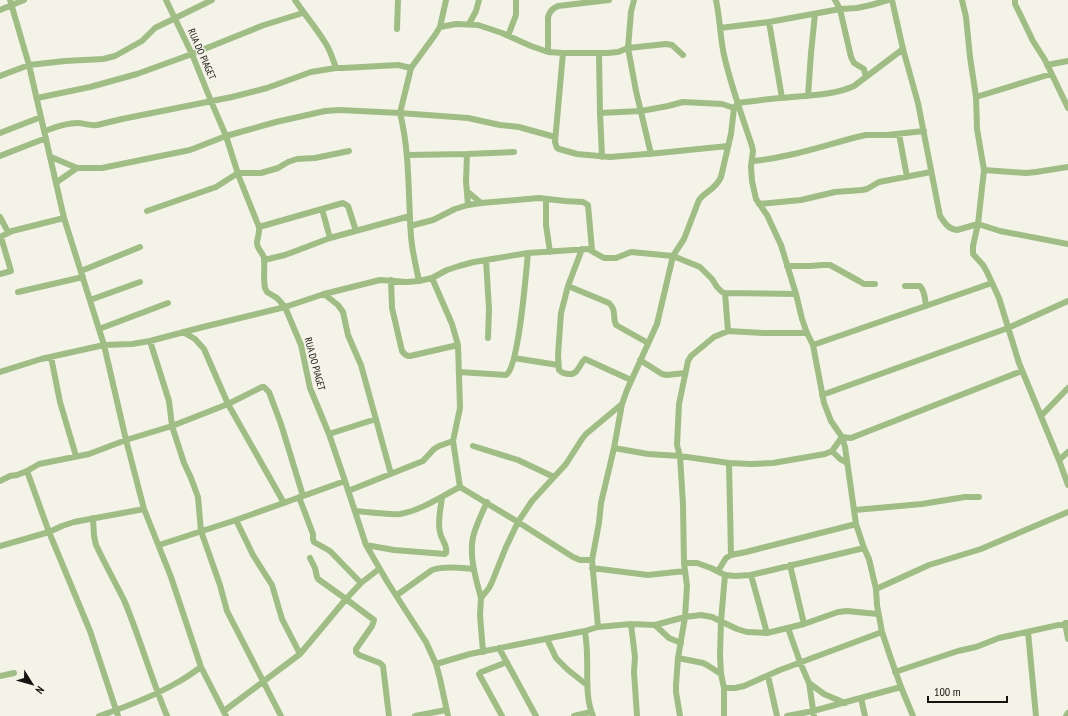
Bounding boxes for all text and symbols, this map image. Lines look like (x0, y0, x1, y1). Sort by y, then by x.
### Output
street label: RUA DO PIAGET (185, 26, 219, 82)
street label: RUA DO PIAGET (302, 336, 328, 392)
north arrow (12, 664, 52, 704)
scale bar (928, 678, 1007, 704)
text: N (33, 683, 47, 697)
text: 100 m (934, 684, 961, 699)

